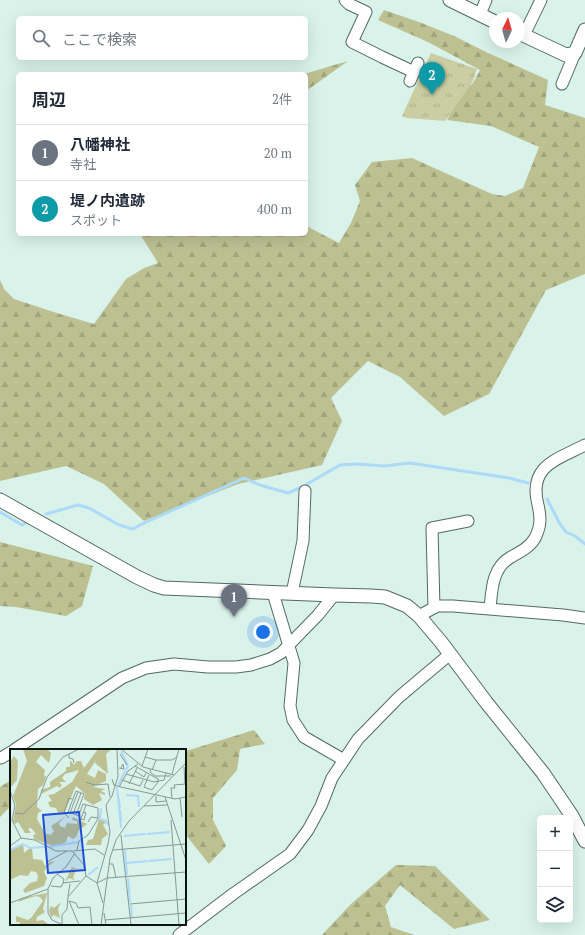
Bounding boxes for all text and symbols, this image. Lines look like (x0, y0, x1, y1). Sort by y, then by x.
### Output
north arrow (489, 12, 525, 48)
search box (16, 16, 308, 60)
icon: search (30, 27, 52, 49)
text: ここで検索 (62, 29, 137, 49)
pin: 2 (419, 62, 445, 95)
text: 周辺 (32, 88, 66, 111)
text: 2件 (272, 90, 292, 108)
text: 八幡神社 (70, 134, 130, 154)
text: 1 (41, 144, 49, 162)
text: 20 m (264, 144, 292, 162)
text: 寺社 (70, 155, 96, 173)
text: 堤ノ内遺跡 (70, 190, 145, 210)
text: 2 (41, 200, 49, 218)
text: 400 m (257, 200, 292, 218)
text: スポット (70, 211, 122, 229)
pin: 1 (221, 584, 247, 617)
your location (253, 622, 273, 642)
inset map (10, 749, 186, 925)
map controls (537, 815, 573, 923)
button: + (537, 815, 573, 851)
button: − (537, 851, 573, 887)
button: layers (537, 887, 573, 923)

